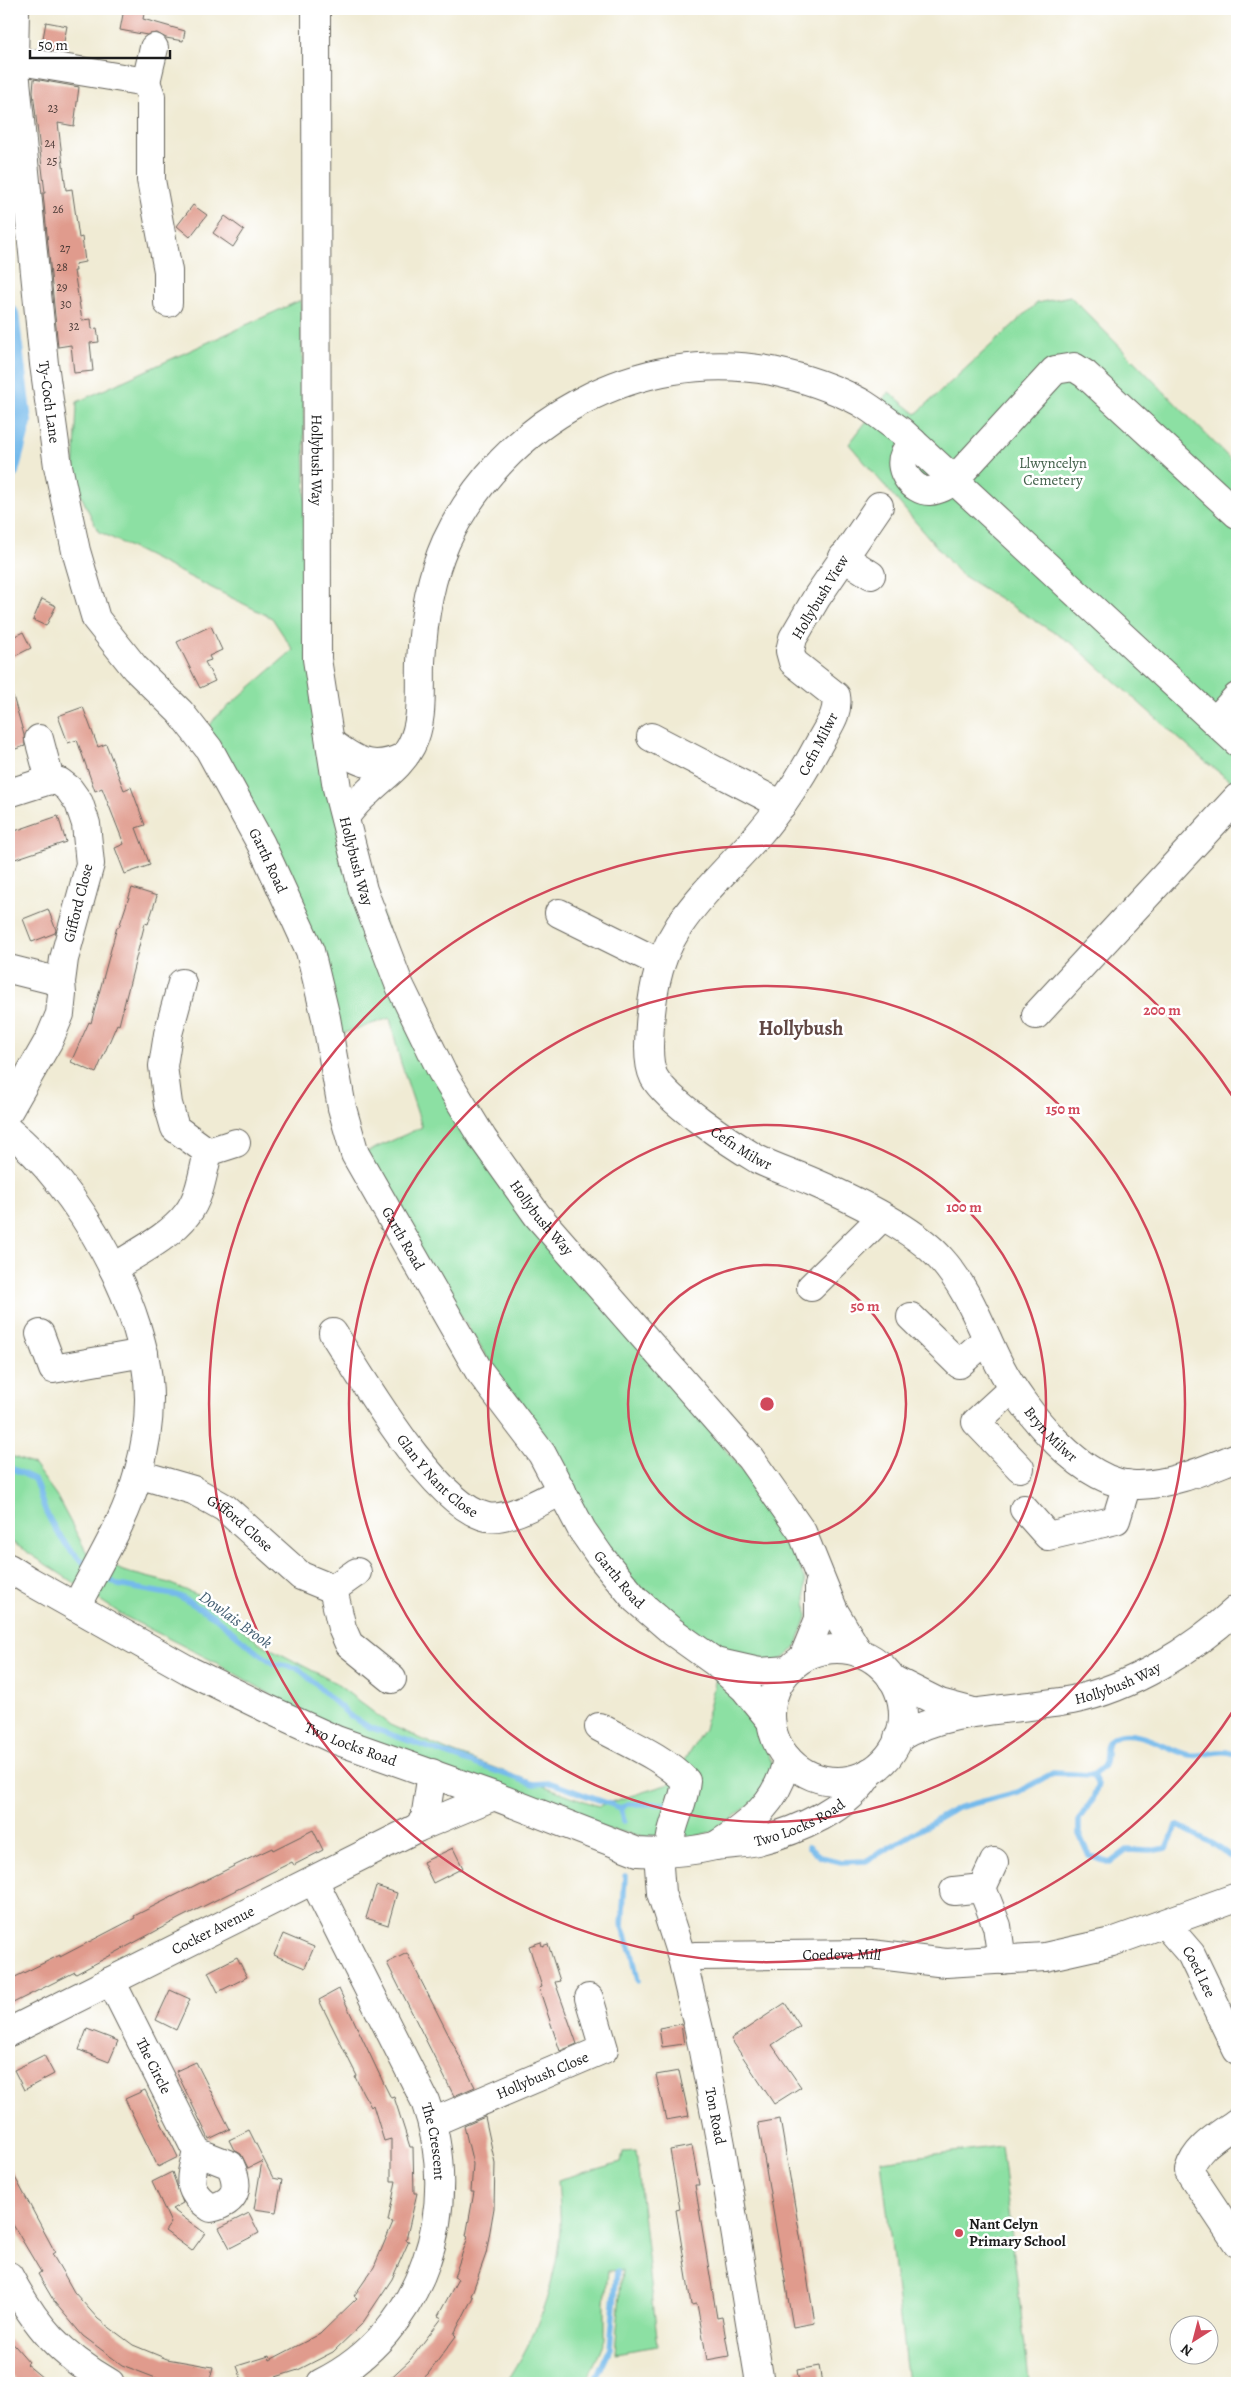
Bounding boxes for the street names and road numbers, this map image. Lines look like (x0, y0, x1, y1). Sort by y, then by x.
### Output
street label: Ty-Coch Lane (34, 360, 65, 445)
street label: Hollybush Way (307, 414, 327, 506)
street label: Hollybush View (787, 551, 853, 643)
street label: Cefn Milwr (793, 709, 843, 779)
street label: Hollybush Way (335, 814, 378, 909)
street label: Garth Road (244, 824, 292, 897)
street label: Gifford Close (59, 861, 98, 944)
street label: Cefn Milwr (707, 1121, 775, 1175)
street label: Hollybush Way (505, 1176, 578, 1260)
street label: Garth Road (377, 1203, 430, 1274)
street label: Bryn Milwr (1019, 1402, 1082, 1467)
street label: Glan Y Nant Close (392, 1430, 482, 1523)
street label: Gifford Close (203, 1490, 278, 1557)
street label: Garth Road (589, 1546, 650, 1614)
street label: Hollybush Way (1072, 1657, 1165, 1709)
street label: Two Locks Road (301, 1717, 401, 1771)
street label: Two Locks Road (752, 1794, 850, 1851)
street label: Cocker Avenue (168, 1901, 258, 1959)
street label: Coed Lee (1178, 1941, 1220, 2001)
street label: Coedeva Mill (802, 1944, 883, 1965)
street label: The Circle (131, 2034, 176, 2098)
street label: Hollybush Close (493, 2047, 592, 2104)
street label: Ton Road (700, 2086, 731, 2147)
street label: The Crescent (416, 2100, 449, 2180)

